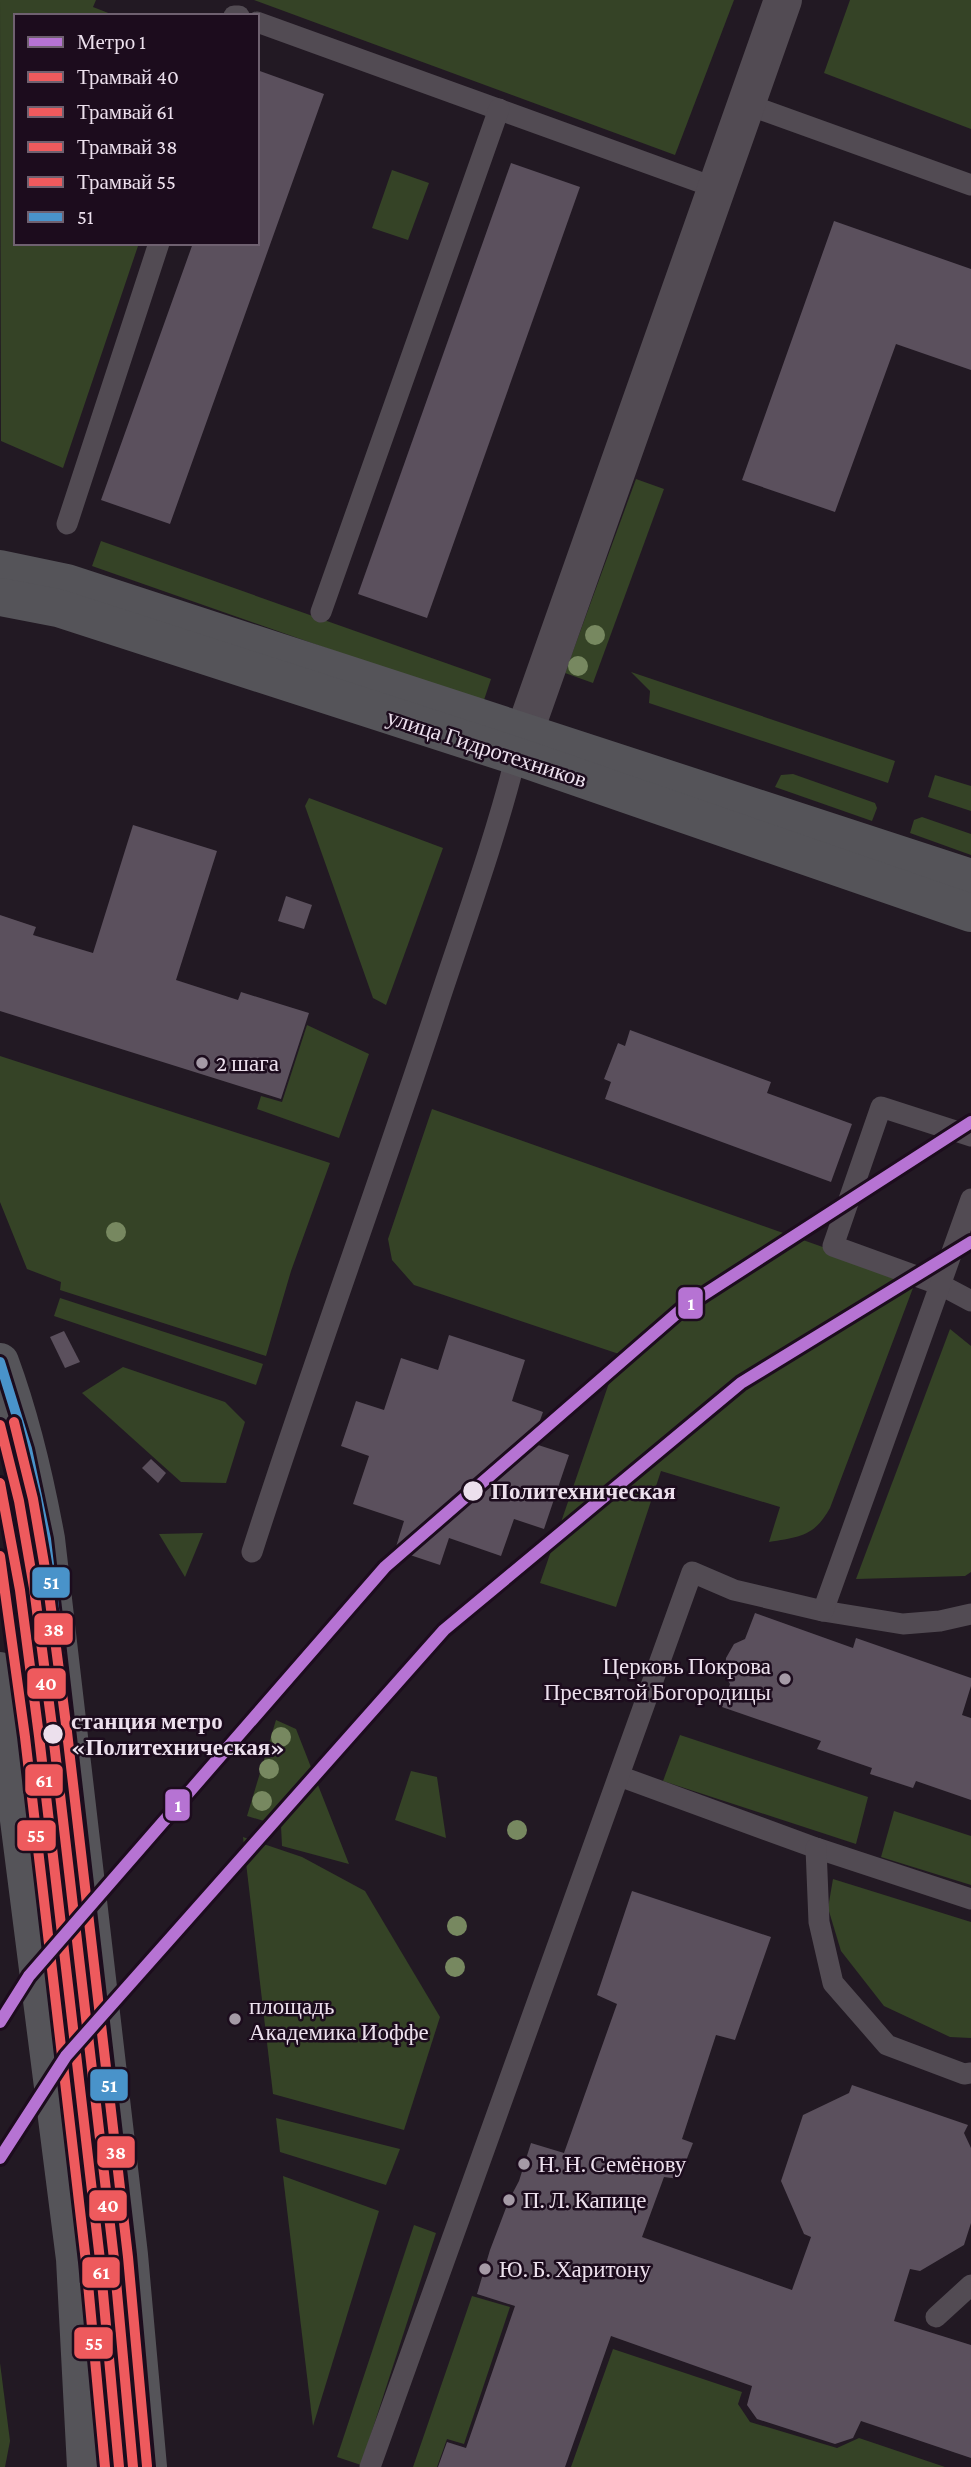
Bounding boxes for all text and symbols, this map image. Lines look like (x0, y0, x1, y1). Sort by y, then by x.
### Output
legend (14, 14, 259, 245)
text: Метро 1 (77, 30, 146, 54)
text: Трамвай 40 (77, 65, 179, 89)
text: Трамвай 61 (77, 100, 174, 124)
text: Трамвай 38 (77, 135, 178, 159)
text: Трамвай 55 (77, 170, 176, 194)
text: 51 (77, 205, 94, 229)
street label: улица Гидротехников (384, 703, 590, 793)
place label: 2 шага (216, 1050, 279, 1076)
marker: 2 шага (194, 1055, 210, 1071)
line badge: 1 (677, 1286, 704, 1320)
text: 1 (687, 1293, 695, 1314)
place label: Политехническая (491, 1478, 676, 1504)
marker: Политехническая (461, 1479, 485, 1503)
line badge: 51 (31, 1566, 71, 1599)
text: 51 (43, 1572, 59, 1593)
line badge: 38 (33, 1612, 74, 1646)
text: 38 (44, 1619, 64, 1640)
place label: Церковь Покрова Пресвятой Богородицы (544, 1653, 771, 1705)
line badge: 40 (26, 1667, 67, 1700)
marker: Церковь Покрова Пресвятой Богородицы (777, 1671, 793, 1687)
text: 40 (35, 1673, 57, 1694)
place label: станция метро «Политехническая» (71, 1708, 285, 1760)
marker: станция метро «Политехническая» (41, 1722, 65, 1746)
line badge: 61 (24, 1763, 64, 1797)
text: 61 (35, 1770, 53, 1791)
line badge: 1 (164, 1788, 191, 1822)
text: 1 (174, 1795, 182, 1816)
line badge: 55 (16, 1819, 57, 1852)
text: 55 (27, 1825, 45, 1846)
place label: площадь Академика Иоффе (249, 1993, 429, 2045)
marker: площадь Академика Иоффе (227, 2011, 243, 2027)
line badge: 51 (89, 2068, 129, 2102)
text: 51 (101, 2075, 117, 2096)
line badge: 38 (96, 2135, 136, 2169)
text: 38 (106, 2142, 126, 2163)
place label: Н. Н. Семёнову (538, 2151, 687, 2177)
marker: Н. Н. Семёнову (516, 2156, 532, 2172)
place label: П. Л. Капице (523, 2187, 646, 2213)
line badge: 40 (88, 2189, 128, 2222)
marker: П. Л. Капице (501, 2192, 517, 2208)
text: 40 (97, 2195, 119, 2216)
line badge: 61 (81, 2256, 121, 2289)
place label: Ю. Б. Харитону (499, 2256, 651, 2282)
marker: Ю. Б. Харитону (477, 2261, 493, 2277)
text: 61 (92, 2262, 110, 2283)
line badge: 55 (73, 2326, 114, 2360)
text: 55 (85, 2333, 103, 2354)

